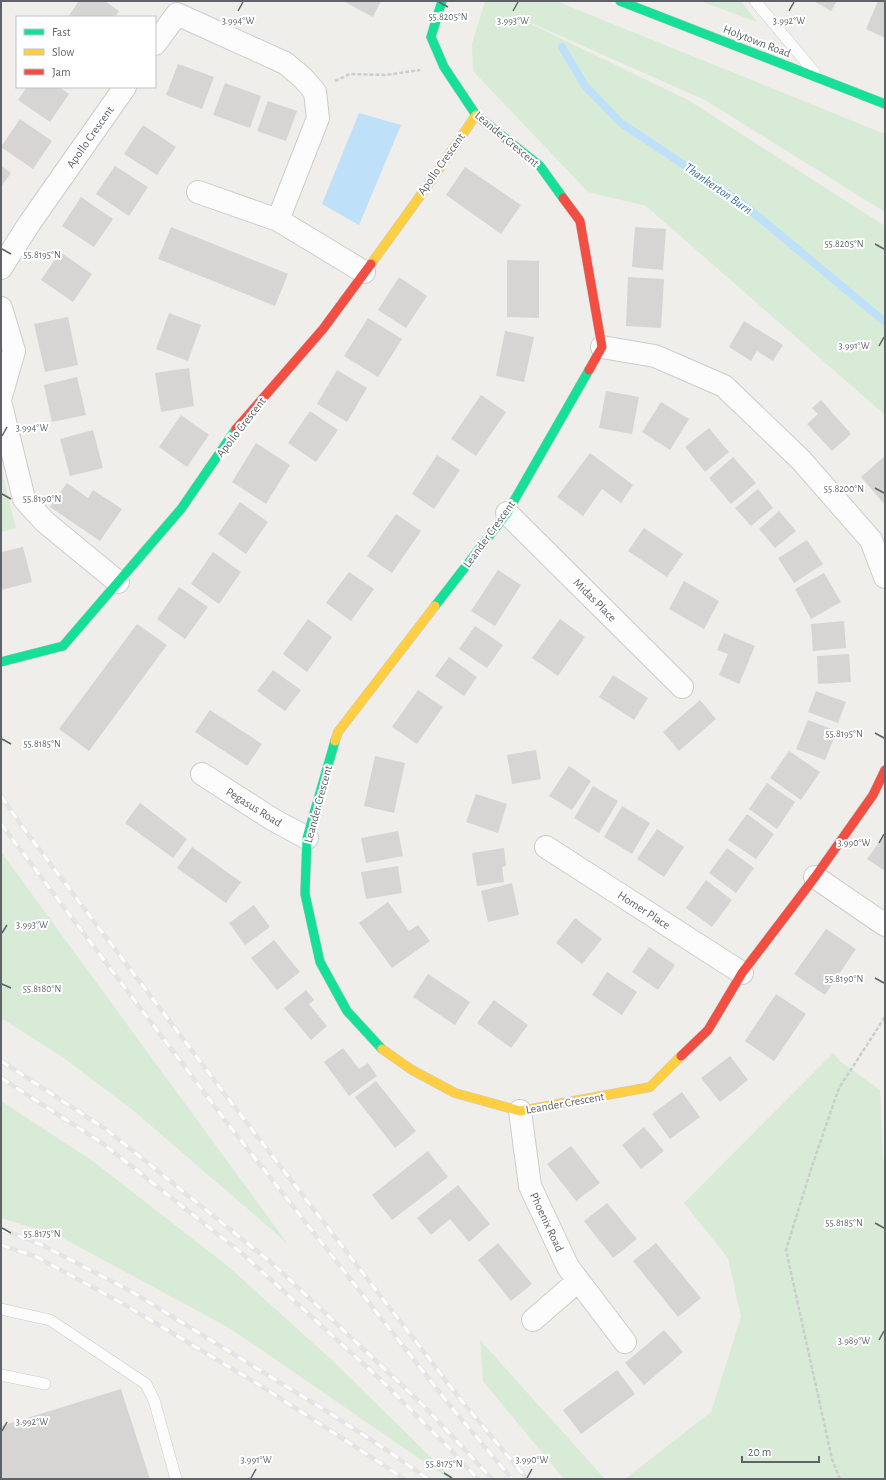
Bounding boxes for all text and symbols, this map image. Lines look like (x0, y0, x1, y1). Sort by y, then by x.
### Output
text: 55.8205°N (428, 12, 468, 22)
legend (16, 16, 156, 88)
text: 3.994°W (222, 16, 254, 26)
text: 3.993°W (497, 16, 529, 26)
text: 3.992°W (773, 16, 805, 26)
street label: Holytown Road (721, 23, 793, 60)
text: Fast (52, 26, 71, 38)
text: Slow (52, 46, 74, 58)
text: Jam (52, 66, 71, 78)
street label: Apollo Crescent (64, 104, 116, 170)
street label: Leander Crescent (473, 109, 541, 169)
street label: Apollo Crescent (415, 131, 467, 197)
water label: Thankerton Burn (682, 161, 754, 217)
text: 55.8205°N (824, 239, 864, 249)
text: 55.8195°N (23, 250, 61, 260)
text: 3.991°W (838, 341, 870, 351)
street label: Apollo Crescent (214, 395, 268, 459)
text: 3.994°W (16, 423, 48, 433)
text: 55.8200°N (824, 484, 864, 494)
text: 55.8190°N (23, 494, 61, 504)
street label: Leander Crescent (461, 498, 517, 570)
street label: Midas Place (571, 576, 619, 624)
text: 55.8195°N (825, 729, 863, 739)
text: 55.8185°N (23, 739, 61, 749)
street label: Leander Crescent (302, 764, 334, 844)
street label: Pegasus Road (224, 785, 284, 829)
text: 3.990°W (837, 838, 871, 848)
street label: Homer Place (616, 889, 672, 931)
text: 3.993°W (16, 920, 48, 930)
text: 55.8190°N (825, 974, 863, 984)
text: 55.8180°N (23, 984, 61, 994)
street label: Leander Crescent (525, 1090, 605, 1116)
street label: Phoenix Road (528, 1190, 566, 1254)
text: 55.8185°N (825, 1218, 863, 1228)
text: 55.8175°N (24, 1229, 60, 1239)
text: 3.989°W (838, 1336, 870, 1346)
text: 3.992°W (16, 1417, 48, 1427)
scale bar (742, 1438, 819, 1464)
text: 20 m (748, 1446, 771, 1458)
text: 3.991°W (240, 1455, 272, 1465)
text: 3.990°W (515, 1455, 549, 1465)
text: 55.8175°N (426, 1459, 462, 1469)

